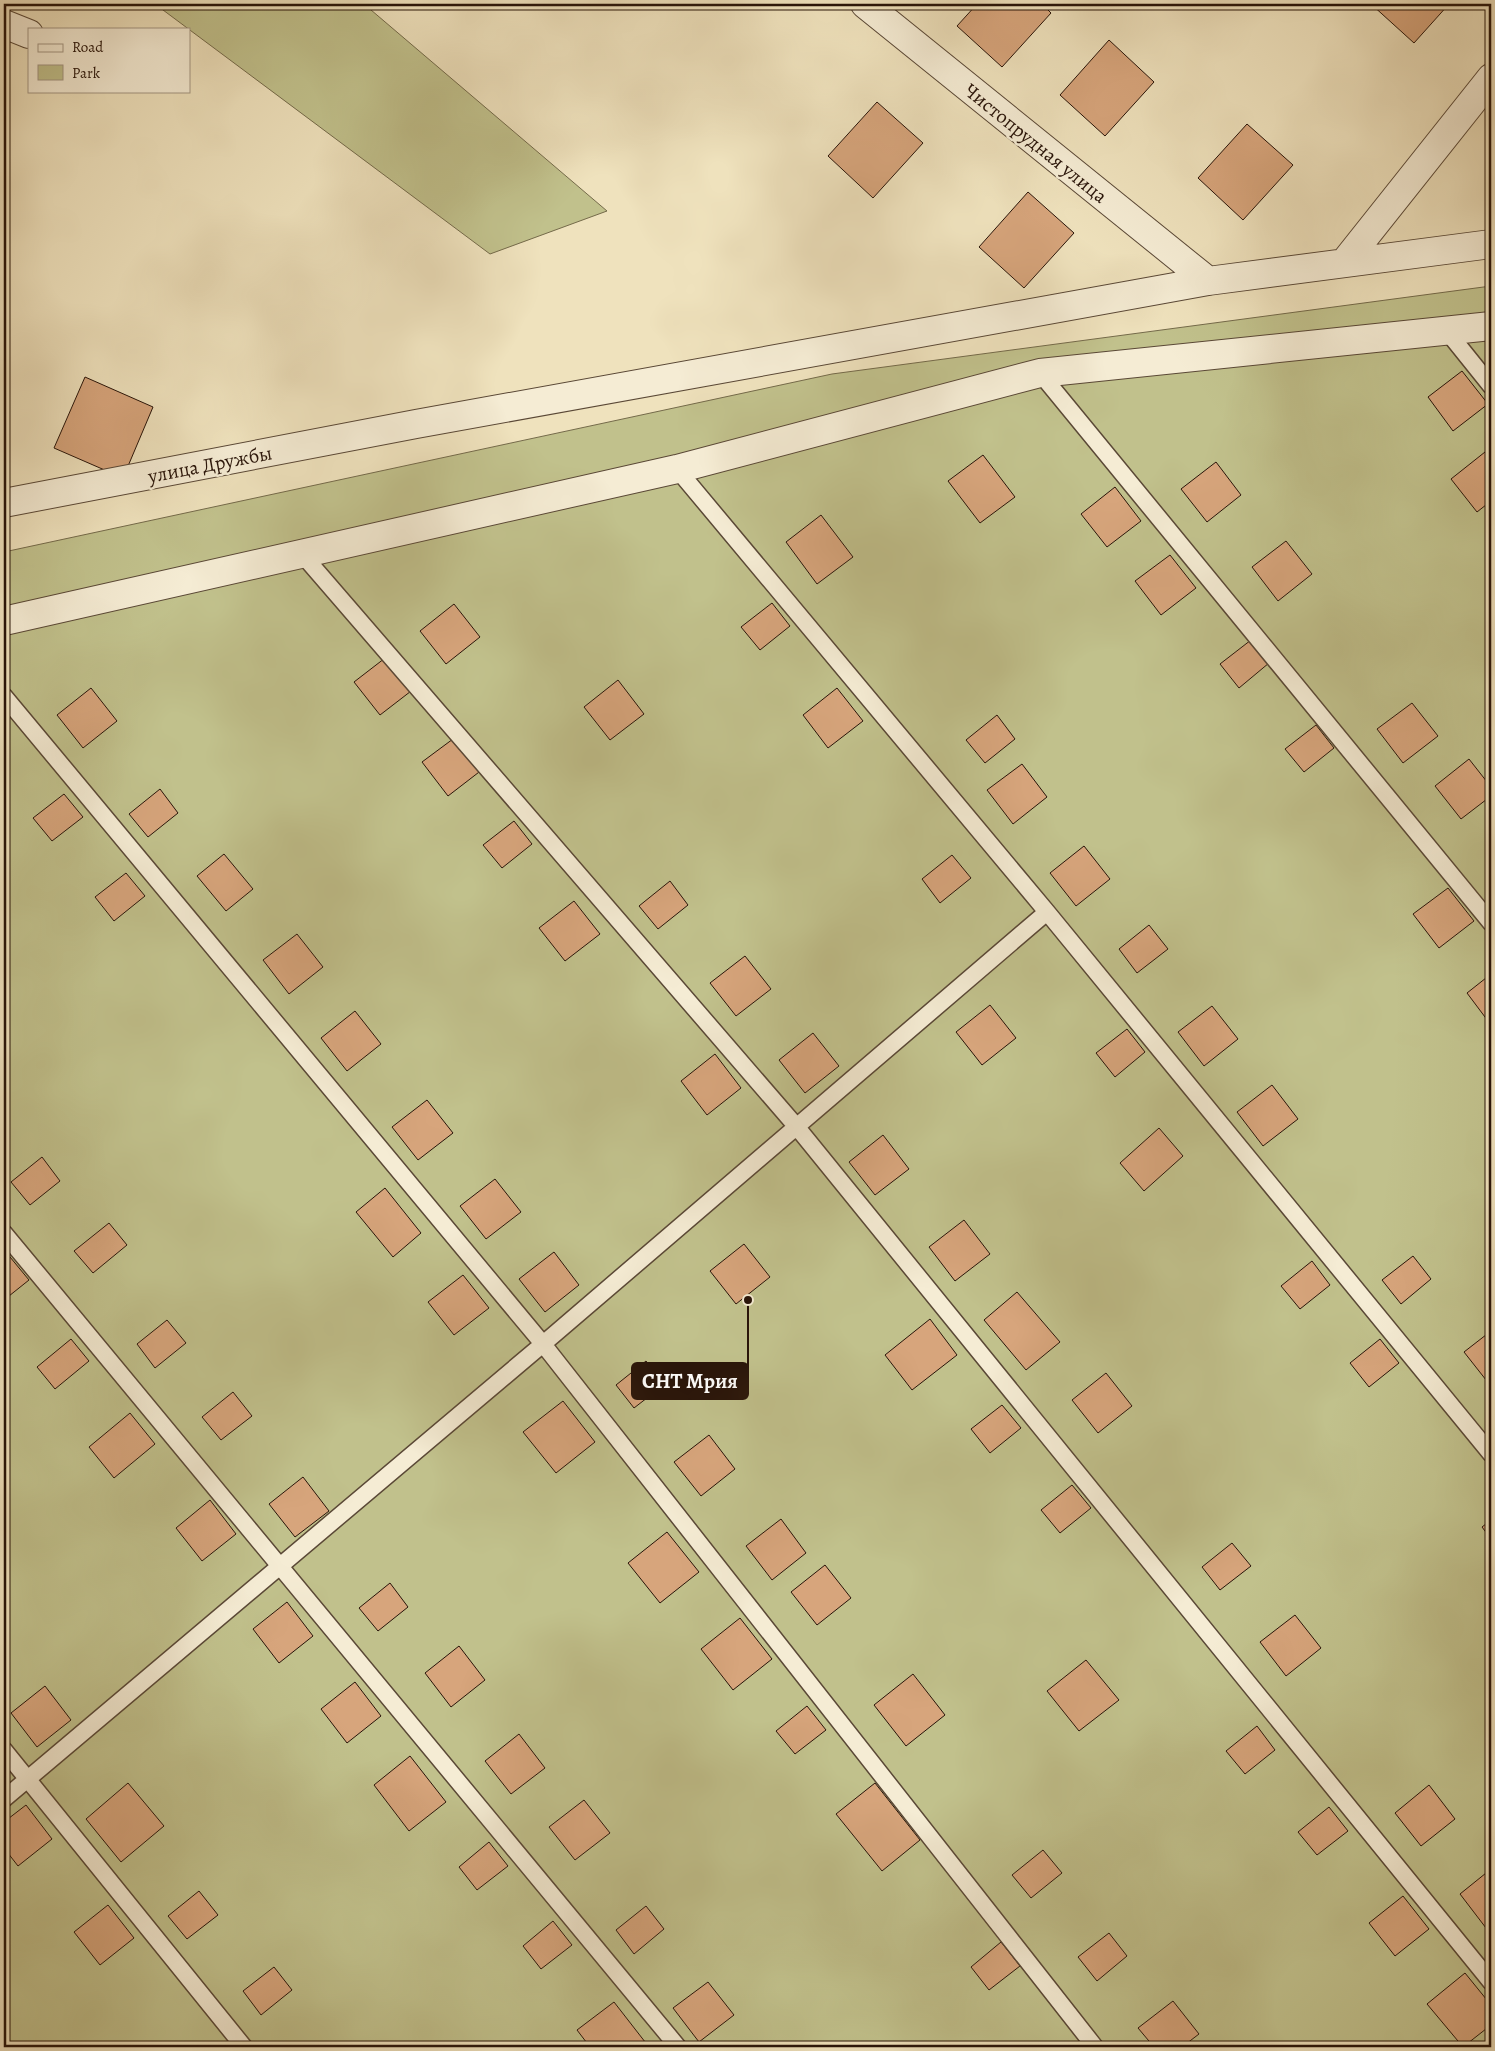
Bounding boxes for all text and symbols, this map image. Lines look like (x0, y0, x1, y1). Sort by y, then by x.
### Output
legend (28, 28, 190, 92)
text: Road (72, 37, 104, 57)
text: Park (72, 63, 101, 83)
street label: Чистопрудная улица (958, 77, 1114, 210)
street label: улица Дружбы (145, 439, 274, 490)
callout: СНТ Мрия (632, 1363, 748, 1399)
text: СНТ Мрия (642, 1367, 738, 1395)

